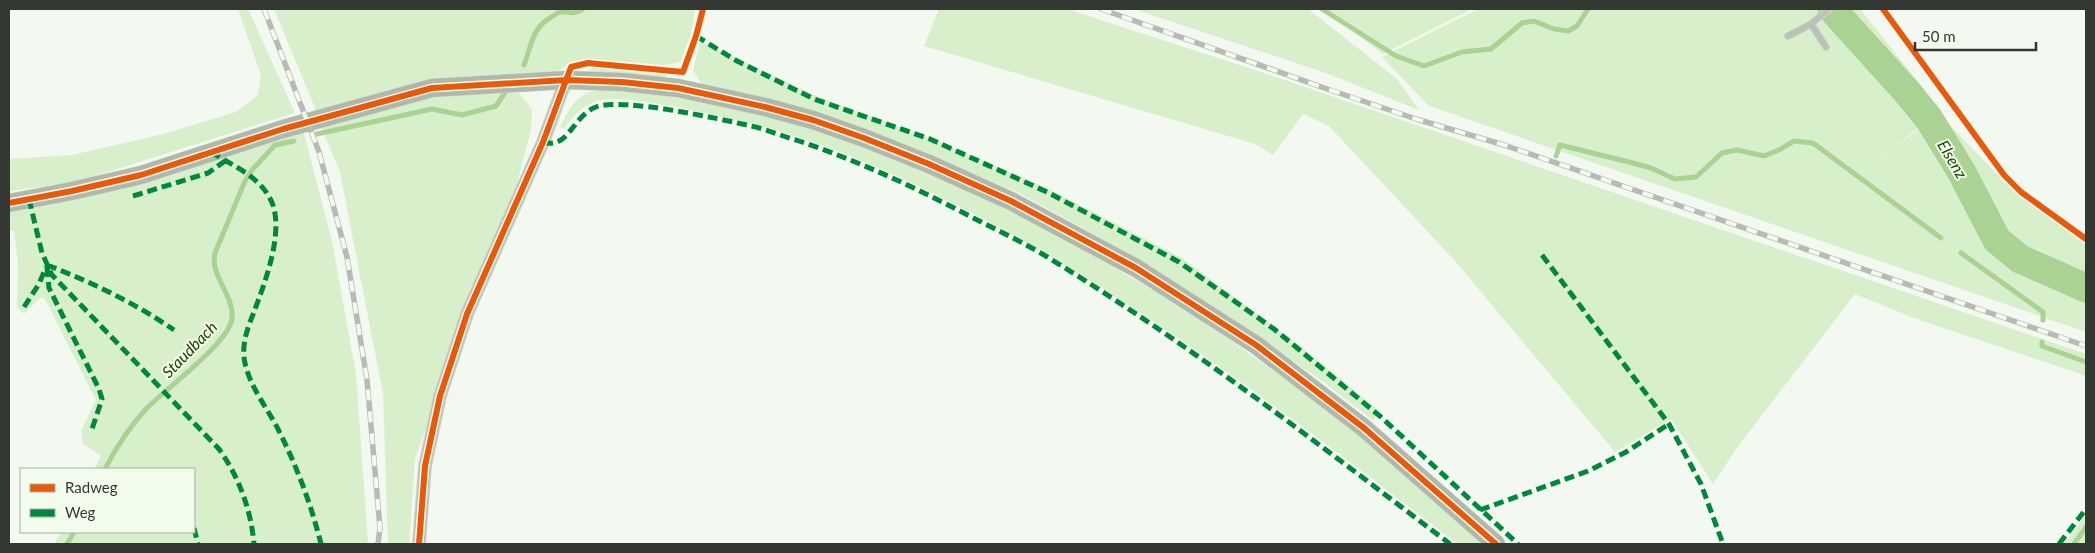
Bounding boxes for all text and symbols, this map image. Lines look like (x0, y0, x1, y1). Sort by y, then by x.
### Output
scale bar (1915, 20, 2036, 52)
text: 50 m (1922, 27, 1956, 45)
water label: Elsenz (1934, 136, 1972, 182)
water label: Staudbach (158, 317, 220, 381)
legend (20, 468, 195, 533)
text: Radweg (65, 478, 118, 496)
text: Weg (65, 503, 96, 521)

